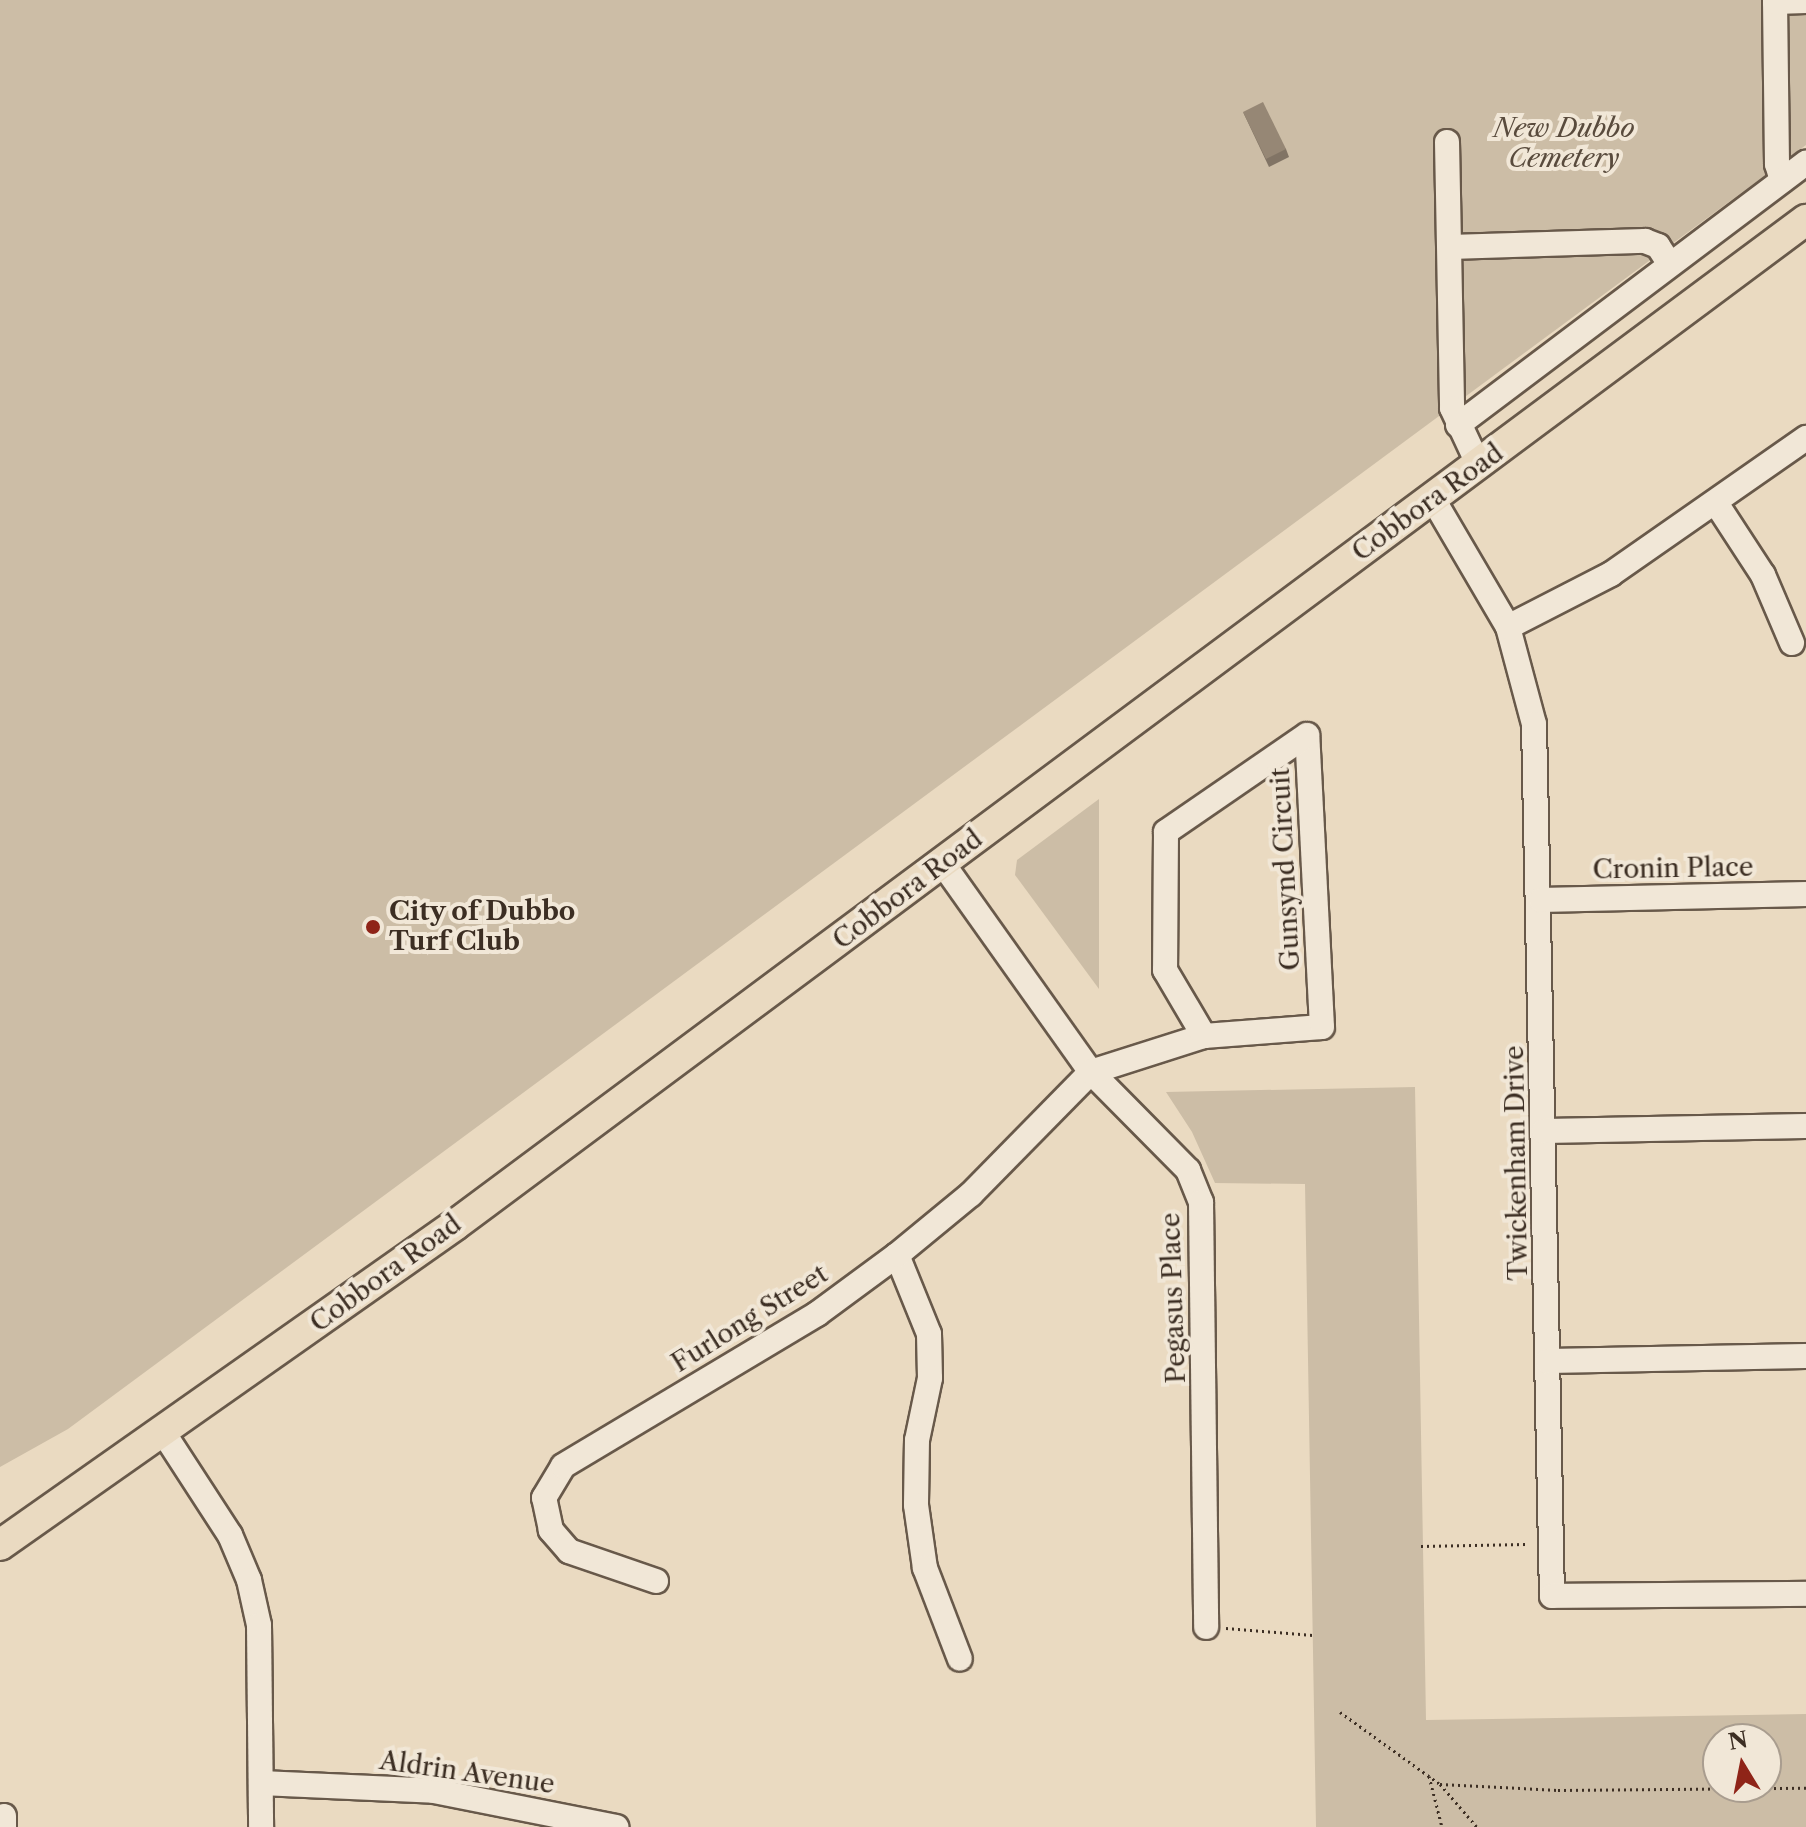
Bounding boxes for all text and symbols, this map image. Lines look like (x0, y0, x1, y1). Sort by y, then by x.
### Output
park label: New Dubbo Cemetery (1493, 113, 1635, 174)
street label: Cobbora Road (1346, 438, 1510, 568)
street label: Gunsynd Circuit (1265, 767, 1307, 971)
street label: Cobbora Road (827, 824, 989, 956)
street label: Cronin Place (1592, 852, 1754, 886)
place label: City of Dubbo Turf Club (389, 896, 576, 958)
marker: City of Dubbo Turf Club (364, 918, 382, 936)
street label: Twickenham Drive (1499, 1045, 1535, 1281)
street label: Cobbora Road (304, 1209, 468, 1339)
street label: Pegasus Place (1155, 1212, 1193, 1384)
street label: Furlong Street (666, 1259, 834, 1379)
north arrow (1702, 1723, 1782, 1803)
text: N (1726, 1726, 1750, 1756)
street label: Aldrin Avenue (377, 1745, 557, 1801)

